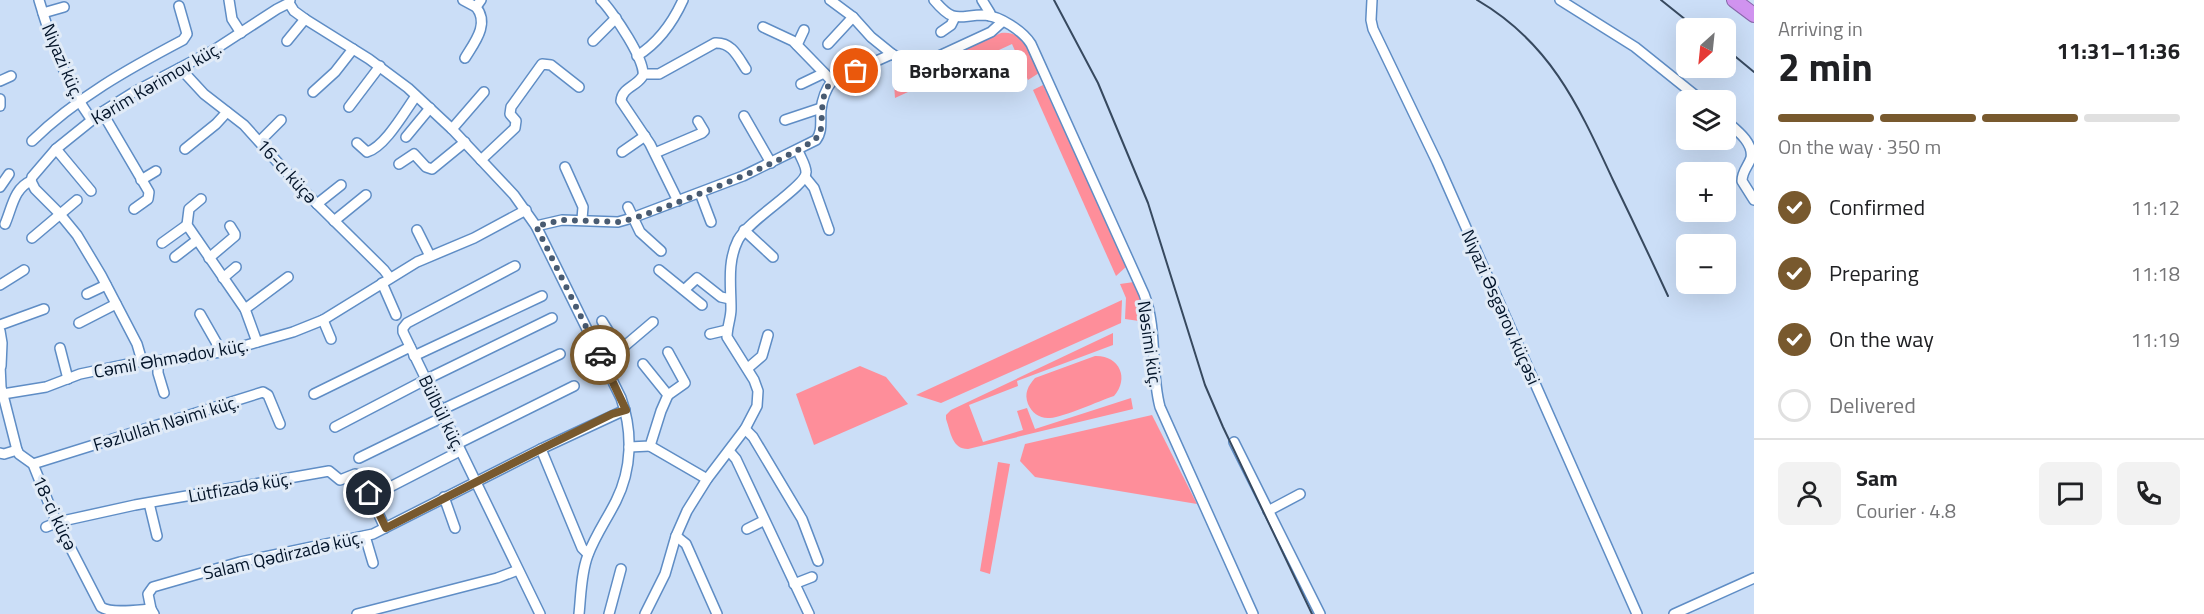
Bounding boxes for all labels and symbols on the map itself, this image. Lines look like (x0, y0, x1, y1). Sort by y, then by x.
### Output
north arrow (1676, 18, 1736, 78)
street label: Niyazi küç. (35, 19, 91, 103)
street label: Kərim Kərimov küç. (86, 35, 226, 131)
pin (830, 45, 881, 96)
callout: Bərbərxana (892, 50, 1027, 92)
street label: 16-cı küçə (250, 132, 324, 210)
street label: Niyazi Əsgərov küçəsi (1455, 225, 1547, 389)
street label: Nəsimi küç. (1131, 299, 1169, 389)
courier (570, 325, 630, 385)
street label: Cəmil Əhmədov küç. (92, 331, 250, 385)
street label: Bülbül küç. (412, 370, 472, 456)
street label: Fəzlullah Nəimi küç. (90, 388, 242, 458)
street label: Lütfizadə küç. (186, 465, 294, 509)
pin (343, 467, 394, 518)
street label: 18-ci küçə (26, 471, 84, 555)
street label: Salam Qədirzadə küç. (200, 523, 366, 587)

